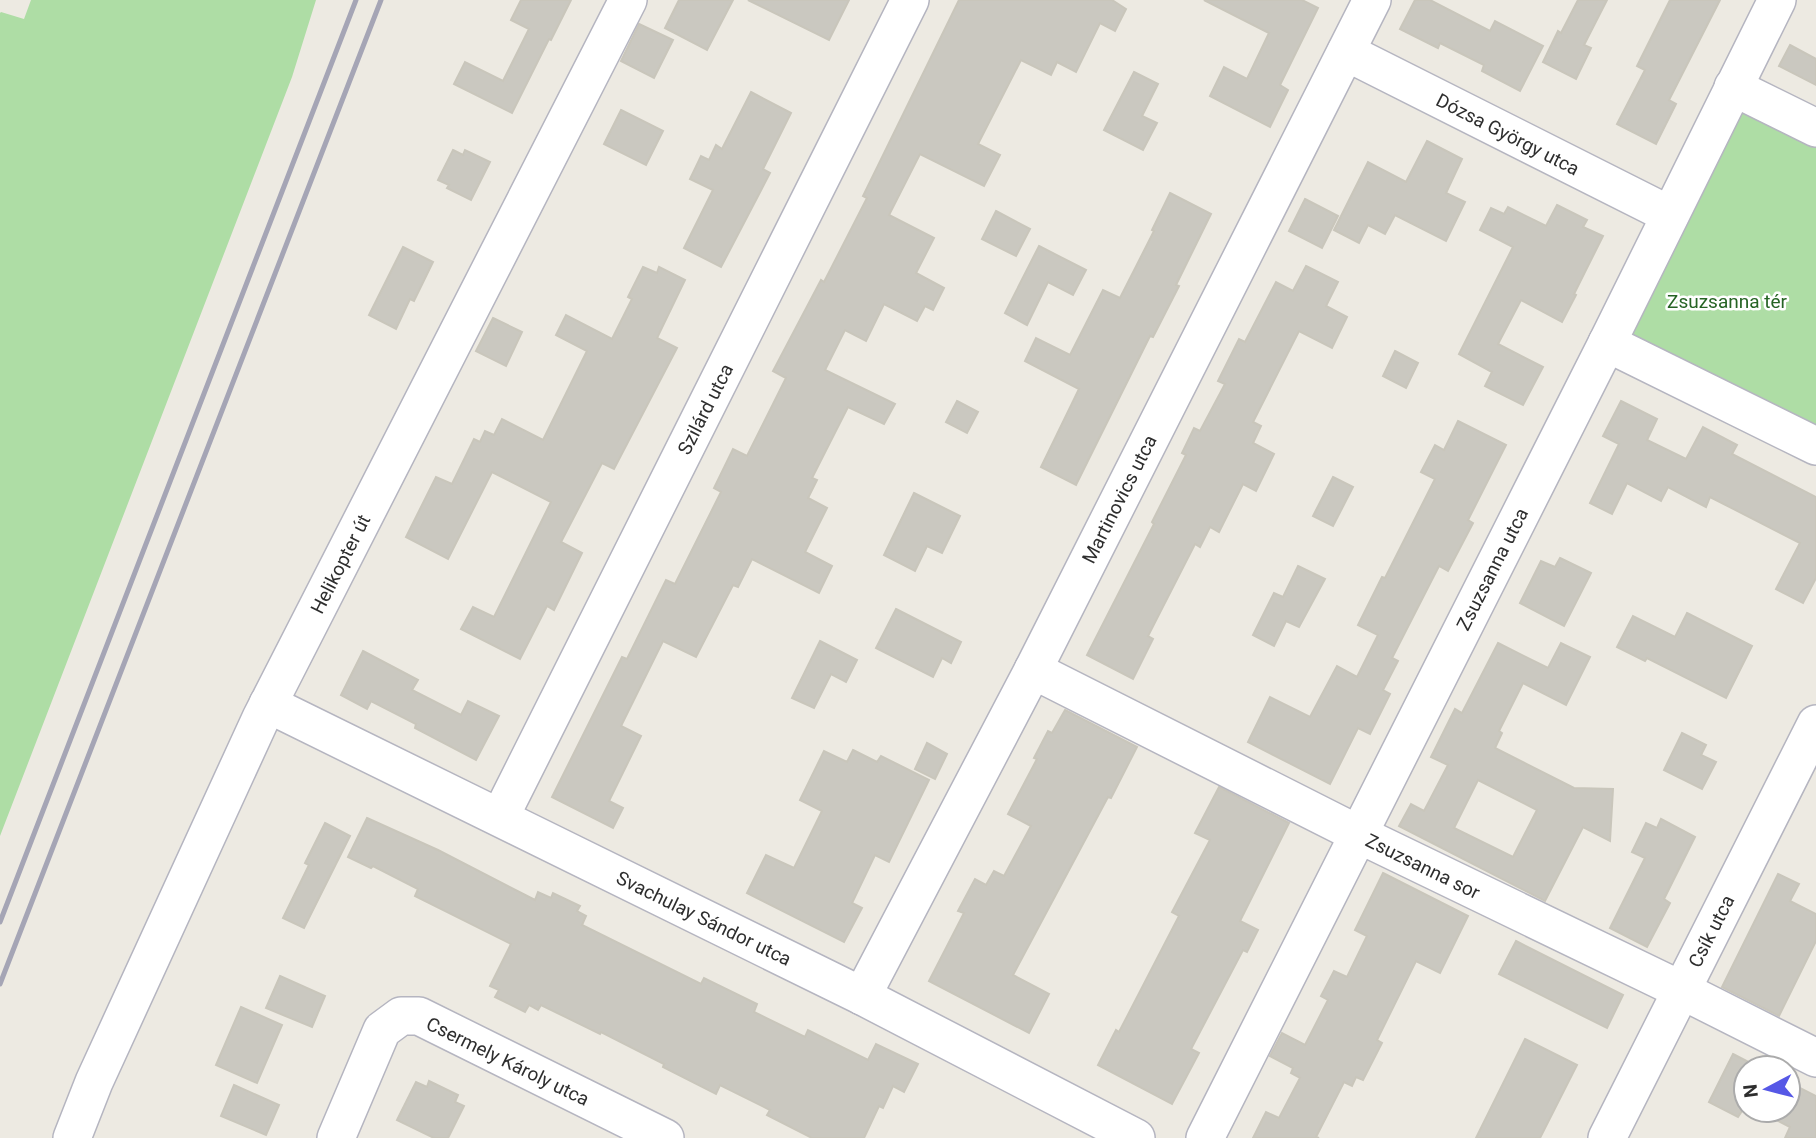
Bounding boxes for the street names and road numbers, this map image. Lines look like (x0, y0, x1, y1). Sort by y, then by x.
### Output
street label: Dózsa György utca (1432, 88, 1583, 180)
street label: Szilárd utca (673, 360, 738, 459)
street label: Martinovics utca (1077, 431, 1162, 567)
street label: Zsuzsanna utca (1452, 504, 1533, 634)
street label: Helikopter út (306, 511, 375, 618)
street label: Zsuzsanna sor (1362, 829, 1484, 904)
street label: Svachulay Sándor utca (613, 866, 795, 971)
street label: Csík utca (1683, 891, 1739, 971)
street label: Csermely Károly utca (423, 1012, 593, 1111)

